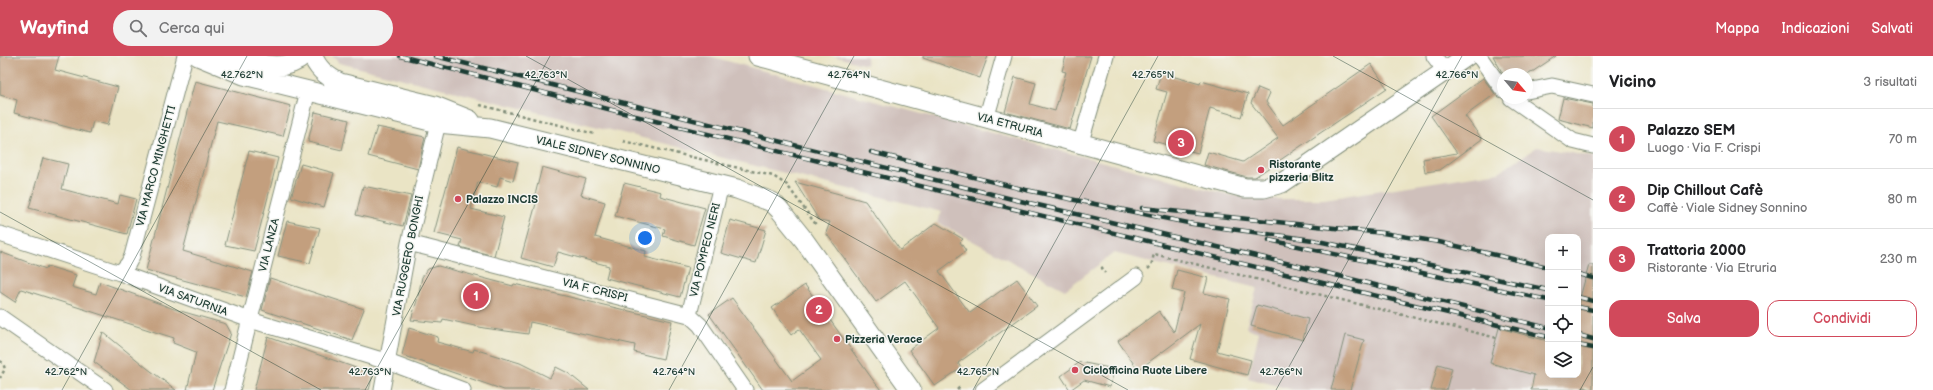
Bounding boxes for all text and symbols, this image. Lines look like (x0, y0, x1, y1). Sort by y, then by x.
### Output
search box (113, 10, 393, 46)
text: Wayfind (20, 17, 89, 40)
icon: search (127, 17, 149, 39)
text: Cerca qui (159, 19, 225, 38)
text: Mappa (1715, 20, 1759, 37)
text: Indicazioni (1781, 20, 1849, 37)
text: Salvati (1871, 20, 1913, 37)
north arrow (1497, 68, 1533, 104)
text: 42.762°N (221, 69, 263, 81)
text: 42.763°N (524, 69, 568, 81)
text: 42.764°N (828, 69, 870, 81)
text: 42.765°N (1132, 69, 1174, 81)
text: 42.766°N (1435, 69, 1479, 81)
text: Vicino (1609, 72, 1656, 92)
text: 3 risultati (1863, 74, 1917, 90)
street label: VIA MARCO MINGHETTI (134, 104, 179, 228)
street label: VIA ETRURIA (976, 110, 1045, 140)
text: Palazzo SEM (1647, 121, 1735, 140)
pin: 3 (1168, 128, 1194, 158)
text: 1 (1619, 131, 1625, 147)
text: 70 m (1889, 131, 1917, 147)
street label: VIALE SIDNEY SONNINO (534, 133, 662, 177)
text: Luogo · Via F. Crispi (1647, 140, 1761, 156)
place label: Ristorante pizzeria Blitz (1269, 158, 1334, 184)
marker: Ristorante pizzeria Blitz (1256, 165, 1266, 175)
text: Dip Chillout Cafè (1647, 181, 1763, 200)
text: 2 (1618, 191, 1626, 207)
text: 80 m (1888, 191, 1917, 207)
place label: Palazzo INCIS (466, 193, 538, 206)
street label: VIA RUGGERO BONGHI (390, 194, 426, 317)
marker: Palazzo INCIS (453, 194, 463, 204)
text: Caffè · Viale Sidney Sonnino (1647, 200, 1808, 216)
street label: VIA POMPEO NERI (687, 201, 723, 299)
street label: VIA LANZA (256, 217, 282, 273)
your location (635, 228, 655, 248)
map controls (1545, 234, 1581, 378)
button: + (1545, 234, 1581, 270)
text: Trattoria 2000 (1647, 241, 1746, 260)
text: 3 (1618, 251, 1626, 267)
text: 230 m (1880, 251, 1917, 267)
text: Ristorante · Via Etruria (1647, 260, 1777, 276)
button: − (1545, 270, 1581, 306)
street label: VIA F. CRISPI (561, 276, 630, 305)
street label: VIA SATURNIA (157, 281, 230, 319)
pin: 1 (463, 281, 489, 311)
pin: 2 (806, 295, 832, 325)
button: Salva (1609, 300, 1759, 337)
button: Condividi (1767, 300, 1917, 337)
button: locate (1545, 306, 1581, 342)
place label: Pizzeria Verace (845, 333, 922, 346)
marker: Pizzeria Verace (832, 334, 842, 344)
button: layers (1545, 342, 1581, 378)
place label: Ciclofficina Ruote Libere (1083, 364, 1207, 377)
marker: Ciclofficina Ruote Libere (1070, 365, 1080, 375)
text: 42.762°N (45, 366, 87, 378)
text: 42.763°N (348, 366, 392, 378)
text: 42.764°N (653, 366, 695, 378)
text: 42.765°N (957, 366, 999, 378)
text: 42.766°N (1259, 366, 1303, 378)

